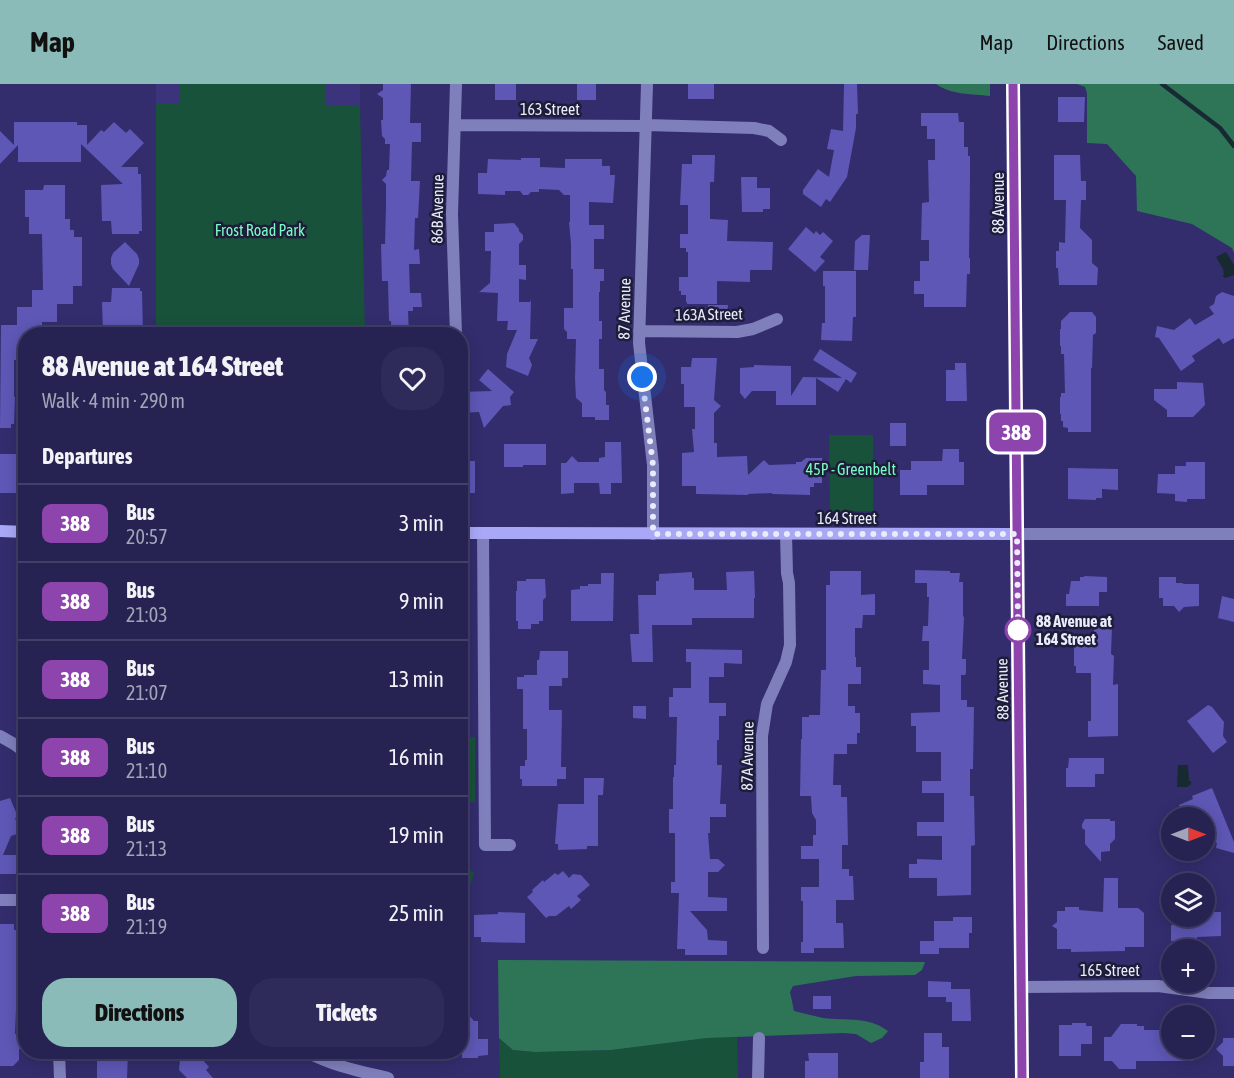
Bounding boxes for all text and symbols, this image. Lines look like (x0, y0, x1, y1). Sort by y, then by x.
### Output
text: Map (30, 26, 75, 58)
text: Map (979, 30, 1013, 54)
text: Directions (1046, 30, 1125, 54)
text: Saved (1158, 30, 1204, 54)
street label: 163 Street (520, 100, 580, 118)
street label: 88 Avenue (989, 172, 1007, 234)
street label: 86B Avenue (427, 174, 447, 244)
park label: Frost Road Park (215, 221, 305, 239)
street label: 87 Avenue (614, 278, 634, 340)
street label: 163A Street (675, 304, 743, 324)
button: heart (381, 347, 444, 410)
text: 88 Avenue at 164 Street (42, 350, 283, 382)
your location (627, 362, 657, 392)
text: Walk · 4 min · 290 m (42, 389, 185, 412)
line badge: 388 (982, 412, 1050, 452)
text: 388 (1001, 420, 1031, 444)
text: Departures (42, 443, 132, 469)
park label: 45P - Greenbelt (806, 460, 897, 478)
text: Bus (126, 499, 155, 525)
street label: 164 Street (817, 509, 877, 527)
text: 3 min (399, 510, 444, 536)
text: 388 (60, 511, 90, 535)
text: 20:57 (126, 525, 168, 548)
text: Bus (126, 577, 155, 603)
text: 9 min (399, 588, 444, 614)
text: 388 (60, 589, 90, 613)
text: 21:03 (126, 603, 168, 626)
place label: 88 Avenue at 164 Street (1036, 612, 1112, 648)
marker: 88 Avenue at 164 Street (1005, 617, 1031, 643)
text: Bus (126, 655, 155, 681)
street label: 88 Avenue (992, 658, 1012, 720)
text: 13 min (389, 666, 444, 692)
text: 388 (60, 667, 90, 691)
text: 21:07 (126, 681, 168, 704)
street label: 87A Avenue (737, 721, 757, 791)
text: Bus (126, 733, 155, 759)
text: 16 min (389, 744, 444, 770)
text: 388 (60, 745, 90, 769)
text: 21:10 (126, 759, 167, 782)
north arrow (1161, 807, 1215, 861)
map controls (1161, 807, 1215, 1059)
text: Bus (126, 811, 155, 837)
text: 19 min (389, 822, 444, 848)
text: 388 (60, 823, 90, 847)
text: 21:13 (126, 837, 167, 860)
button: layers (1161, 873, 1215, 927)
text: Bus (126, 889, 155, 915)
text: 25 min (389, 900, 444, 926)
text: 388 (60, 901, 90, 925)
text: 21:19 (126, 915, 167, 938)
button: + (1161, 939, 1215, 993)
street label: 165 Street (1080, 961, 1140, 979)
button: Directions (42, 978, 237, 1047)
button: Tickets (249, 978, 444, 1047)
button: − (1161, 1005, 1215, 1059)

